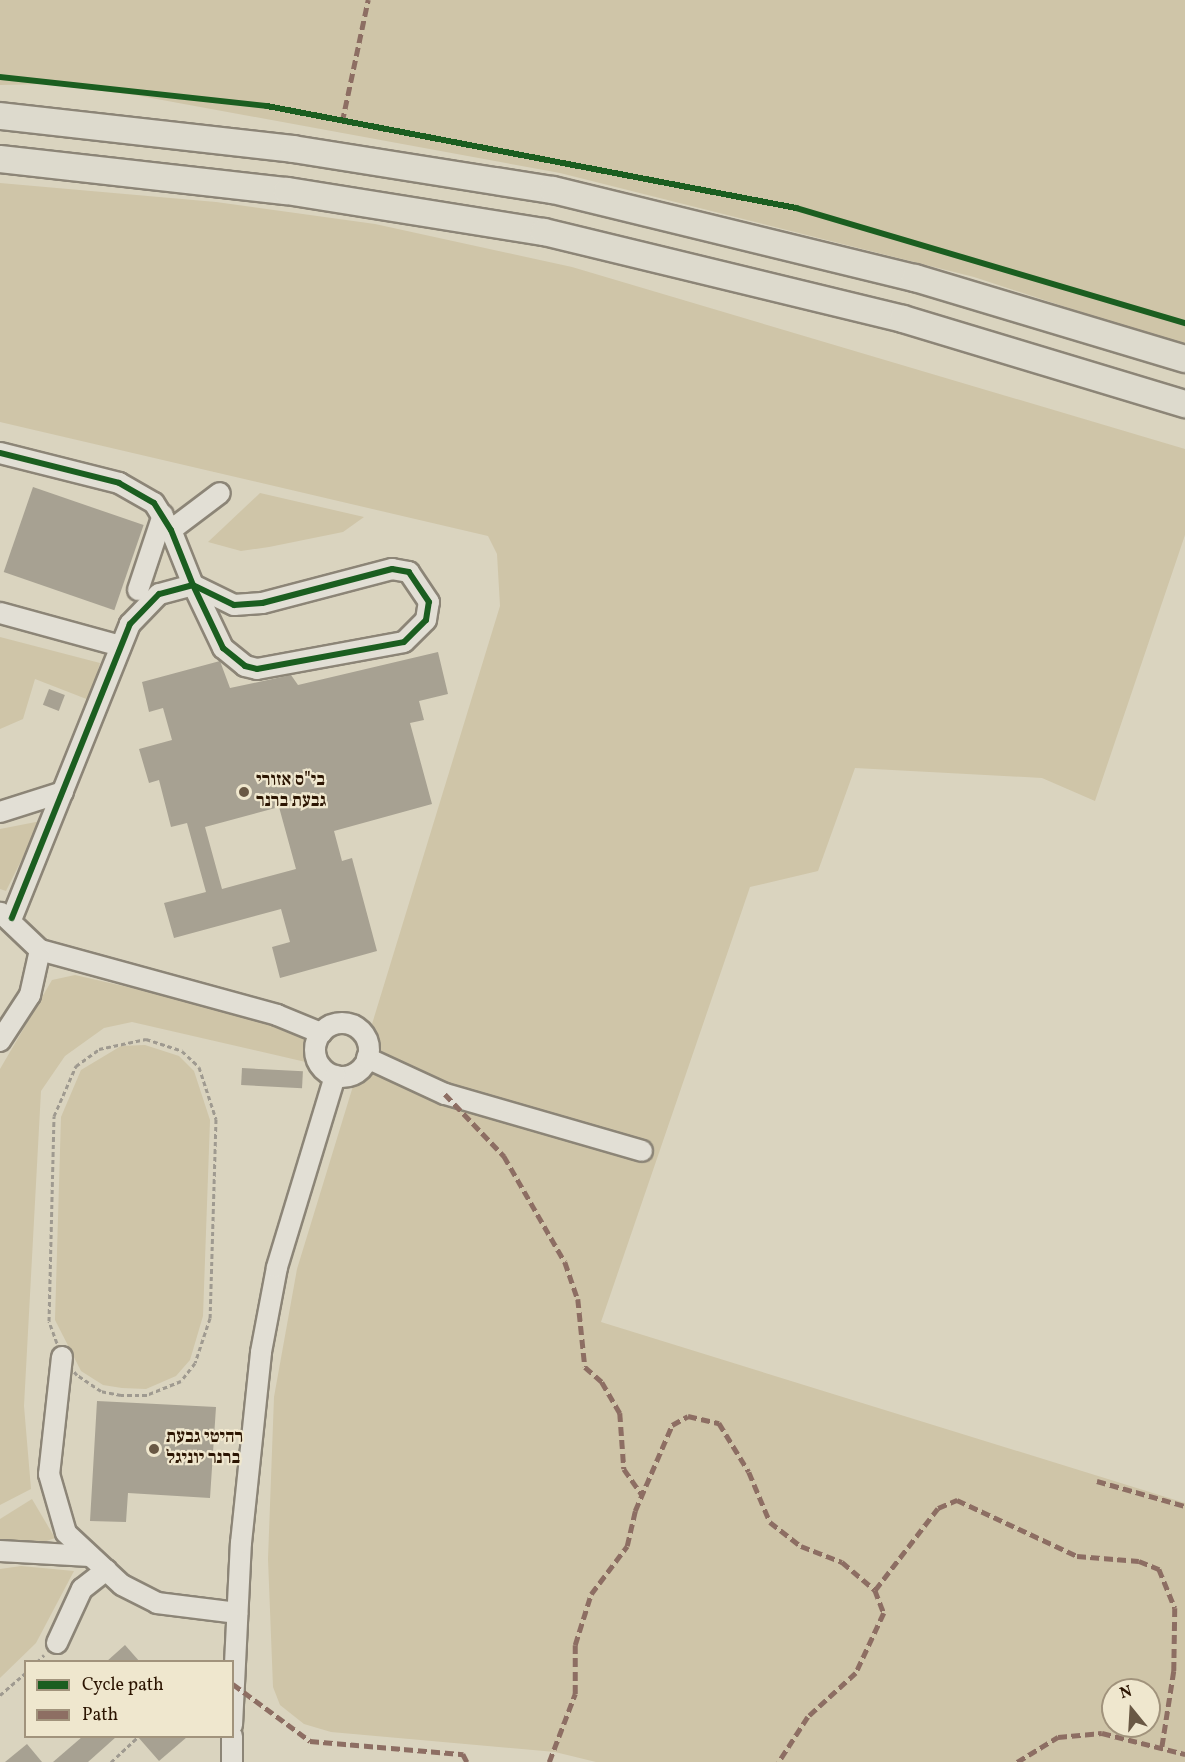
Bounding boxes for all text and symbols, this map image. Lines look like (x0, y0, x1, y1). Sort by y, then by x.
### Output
place label: בי"ס אזורי גבעת ברנר (256, 771, 326, 814)
marker: בי"ס אזורי גבעת ברנר (237, 785, 251, 799)
place label: רהיטי גבעת ברנר יוניגל (166, 1428, 243, 1470)
marker: רהיטי גבעת ברנר יוניגל (147, 1442, 161, 1456)
legend (24, 1660, 234, 1738)
text: Cycle path (82, 1673, 164, 1698)
north arrow (1101, 1678, 1161, 1738)
text: N (1117, 1681, 1135, 1705)
text: Path (82, 1703, 118, 1728)

